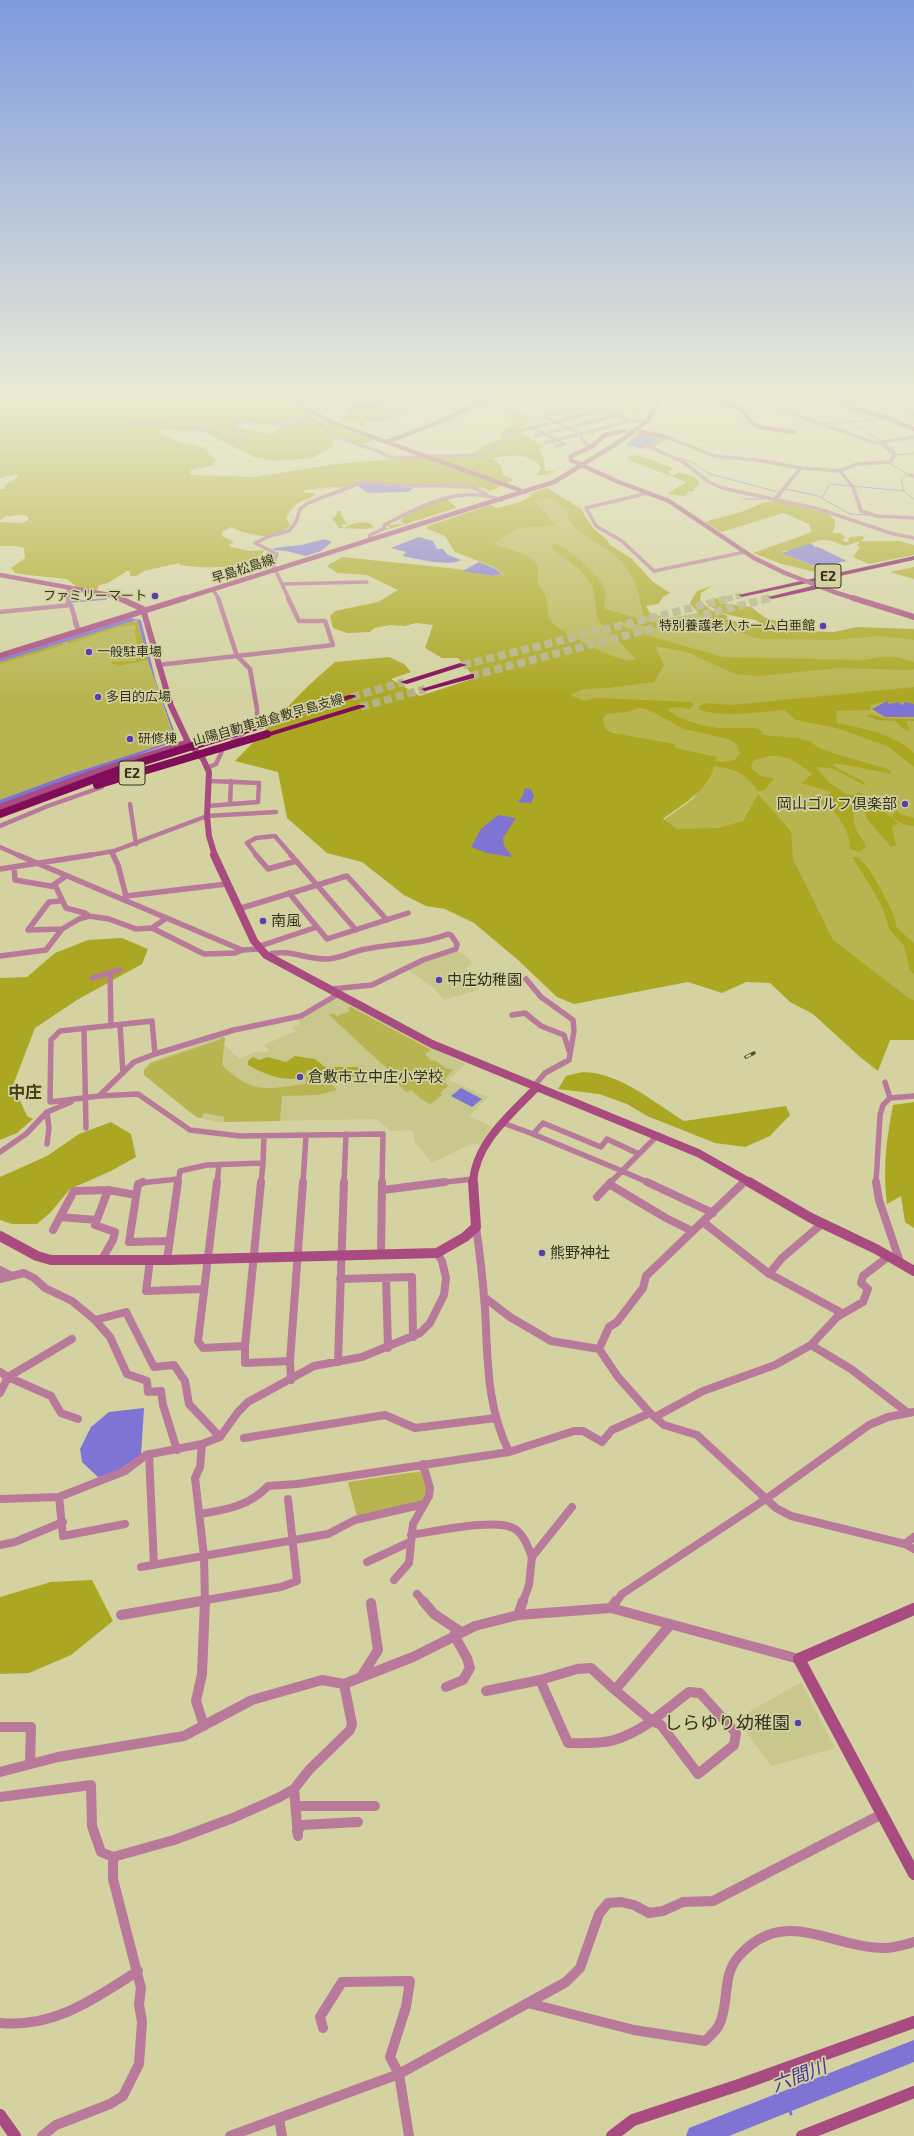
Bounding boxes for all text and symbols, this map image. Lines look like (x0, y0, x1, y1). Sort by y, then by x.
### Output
street label: 早島松島線 (210, 552, 276, 586)
road number: E2 (815, 564, 841, 588)
place label: ファミリーマート (43, 588, 147, 604)
marker: ファミリーマート (150, 591, 160, 601)
place label: 特別養護老人ホーム白亜館 (659, 618, 815, 634)
marker: 特別養護老人ホーム白亜館 (818, 621, 828, 631)
place label: 一般駐車場 (97, 644, 162, 660)
marker: 一般駐車場 (84, 647, 94, 657)
place label: 多目的広場 (106, 689, 171, 705)
street label: 山陽自動車道倉敷早島支線 (191, 691, 345, 749)
marker: 多目的広場 (93, 692, 103, 702)
place label: 研修棟 (138, 731, 177, 747)
marker: 研修棟 (125, 734, 135, 744)
road number: E2 (119, 761, 145, 785)
place label: 岡山ゴルフ倶楽部 (777, 795, 897, 813)
marker: 岡山ゴルフ倶楽部 (900, 799, 910, 809)
place label: 南風 (271, 912, 301, 930)
marker: 南風 (258, 916, 268, 926)
place label: 中庄幼稚園 (447, 971, 522, 989)
marker: 中庄幼稚園 (434, 975, 444, 985)
place label: 倉敷市立中庄小学校 (308, 1068, 443, 1086)
marker: 倉敷市立中庄小学校 (295, 1072, 305, 1082)
district label: 中庄 (8, 1082, 42, 1102)
place label: 熊野神社 (550, 1244, 610, 1262)
marker: 熊野神社 (537, 1248, 547, 1258)
place label: しらゆり幼稚園 (664, 1712, 790, 1734)
marker: しらゆり幼稚園 (793, 1718, 803, 1728)
water label: 六間川 (768, 2055, 830, 2097)

